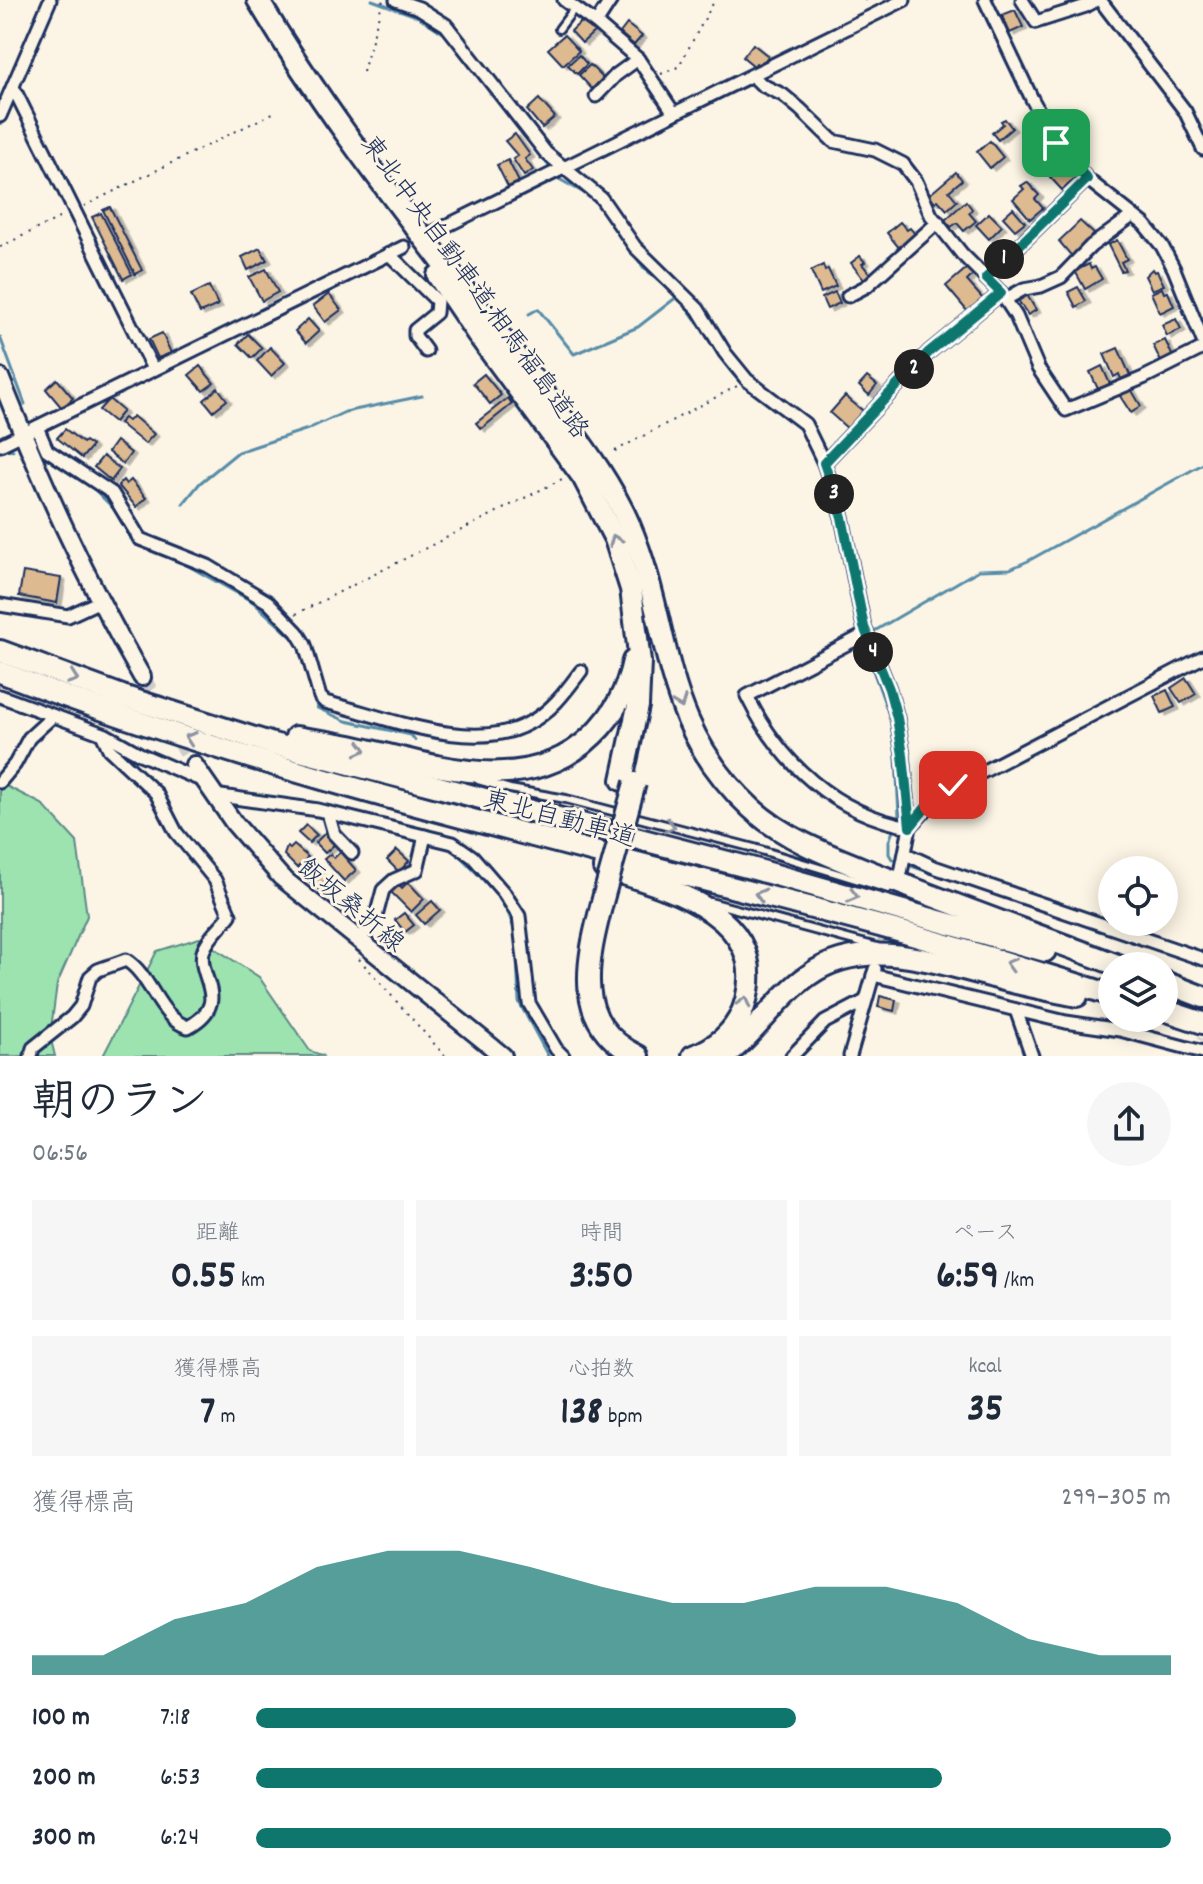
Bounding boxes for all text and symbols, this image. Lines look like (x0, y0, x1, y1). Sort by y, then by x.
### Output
pin (1022, 109, 1090, 177)
icon: arrive (1034, 121, 1078, 165)
street label: 東北中央自動車道;相馬福島道路 (350, 128, 596, 448)
pin: 1 (984, 239, 1024, 279)
text: 1 (1002, 243, 1006, 274)
pin: 2 (894, 349, 934, 389)
text: 2 (909, 353, 919, 384)
pin: 3 (814, 474, 854, 514)
text: 3 (829, 478, 839, 509)
one-way arrow (608, 534, 625, 548)
pin: 4 (853, 632, 893, 672)
text: 4 (868, 636, 878, 667)
one-way arrow (65, 669, 79, 685)
one-way arrow (670, 695, 687, 709)
one-way arrow (184, 731, 198, 747)
one-way arrow (353, 739, 367, 756)
pin (919, 751, 987, 819)
icon: check (931, 763, 975, 807)
street label: 東北自動車道 (479, 782, 639, 858)
one-way arrow (663, 817, 677, 834)
street label: 飯坂桑折線 (288, 851, 411, 963)
map controls (1098, 856, 1178, 1032)
button: locate (1098, 856, 1178, 936)
one-way arrow (845, 887, 859, 903)
one-way arrow (753, 888, 767, 905)
button: layers (1098, 952, 1178, 1032)
one-way arrow (1004, 957, 1018, 973)
one-way arrow (735, 996, 752, 1010)
text: 朝のラン (32, 1074, 208, 1137)
button: share (1087, 1082, 1171, 1166)
text: 06:56 (32, 1136, 88, 1173)
text: 距離 (196, 1219, 240, 1250)
text: 時間 (579, 1219, 624, 1250)
text: ペース (953, 1219, 1018, 1250)
text: 0.55 (170, 1250, 236, 1307)
text: 3:50 (569, 1250, 634, 1307)
text: 6:59 (936, 1250, 999, 1307)
text: km (236, 1266, 265, 1297)
text: /km (999, 1266, 1034, 1297)
text: kcal (968, 1352, 1002, 1383)
text: 獲得標高 (174, 1355, 262, 1386)
text: 心拍数 (568, 1355, 635, 1386)
text: 35 (967, 1383, 1003, 1440)
text: 7 (200, 1386, 215, 1443)
text: 138 (560, 1386, 603, 1443)
text: m (215, 1402, 236, 1433)
text: bpm (603, 1402, 643, 1433)
text: 299–305 m (1061, 1480, 1171, 1517)
text: 獲得標高 (32, 1486, 136, 1523)
text: 100 m (32, 1700, 90, 1737)
text: 7:18 (160, 1700, 190, 1737)
text: 200 m (32, 1760, 96, 1797)
text: 6:53 (160, 1760, 201, 1797)
text: 300 m (32, 1820, 96, 1857)
text: 6:24 (160, 1820, 199, 1857)

